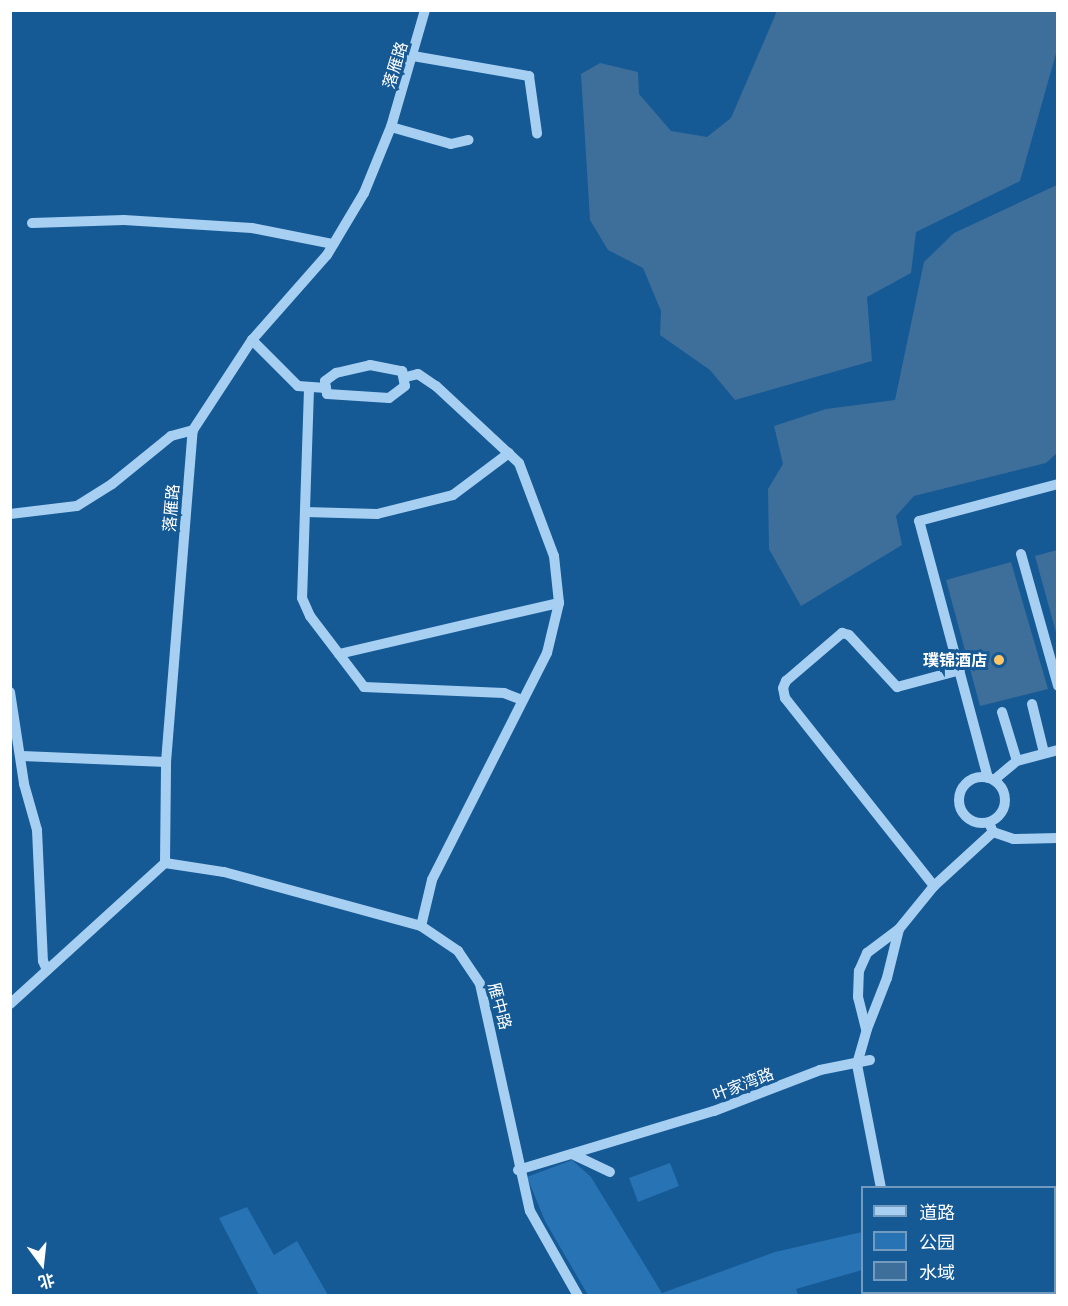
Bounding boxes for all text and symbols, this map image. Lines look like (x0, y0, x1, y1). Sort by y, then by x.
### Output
street label: 落雁路 (379, 39, 411, 91)
street label: 落雁路 (159, 483, 183, 533)
place label: 璞锦酒店 (923, 650, 987, 670)
marker: 璞锦酒店 (992, 653, 1006, 667)
street label: 雁中路 (485, 980, 515, 1032)
street label: 叶家湾路 (710, 1064, 776, 1104)
legend (861, 1186, 1056, 1294)
text: 道路 (919, 1201, 955, 1224)
text: 公园 (919, 1231, 955, 1254)
north arrow (12, 1234, 72, 1294)
text: 水域 (919, 1261, 955, 1284)
text: 北 (36, 1270, 57, 1293)

